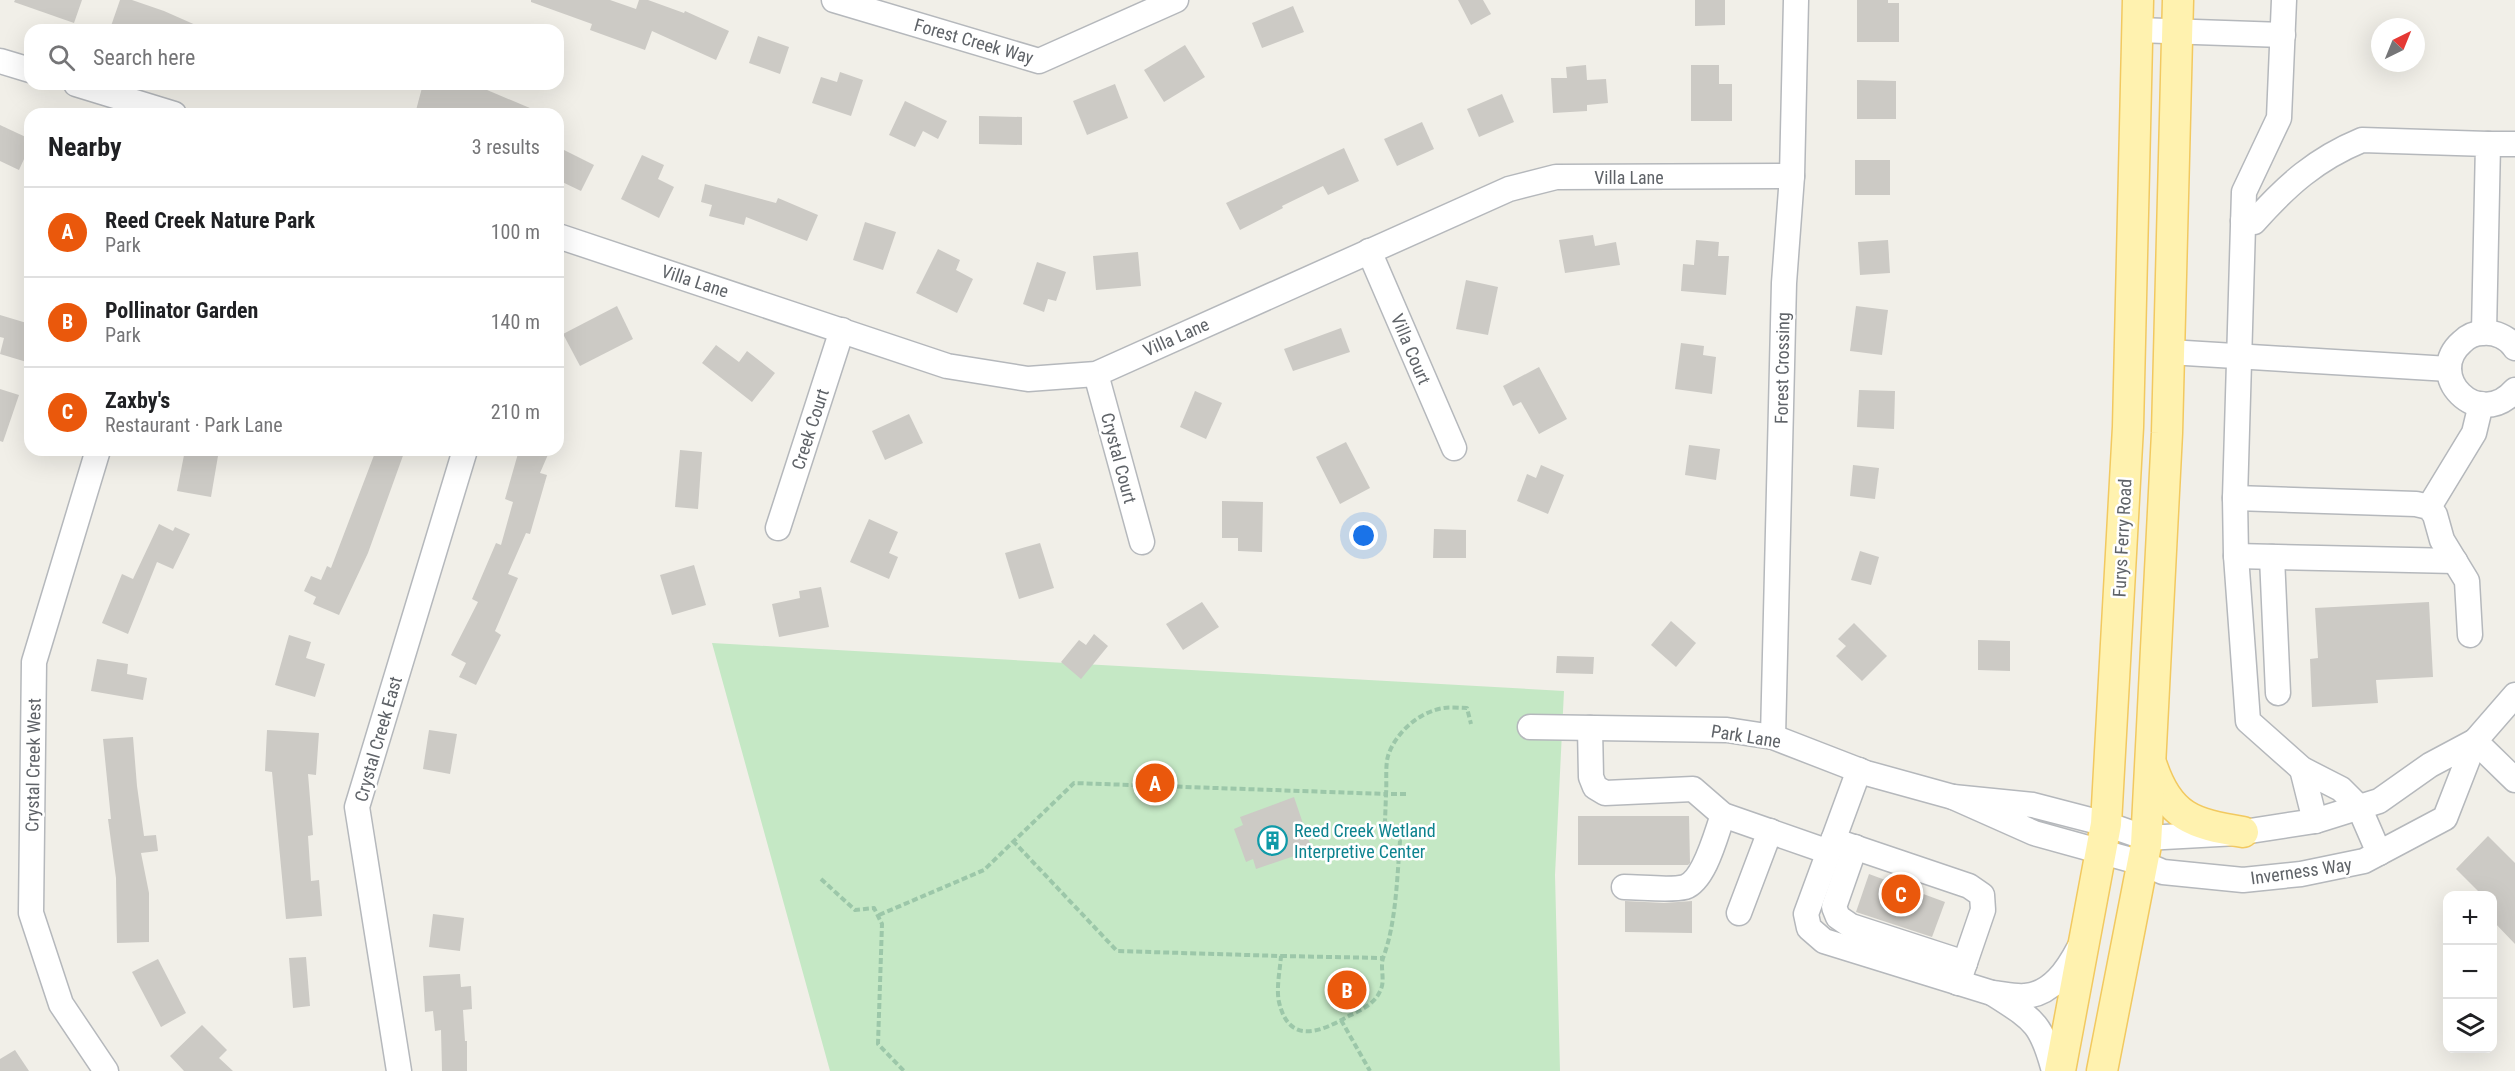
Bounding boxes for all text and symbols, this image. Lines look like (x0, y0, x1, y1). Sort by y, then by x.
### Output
street label: Forest Creek Way (912, 14, 1036, 68)
north arrow (2371, 18, 2425, 72)
search box (24, 24, 564, 90)
icon: search (45, 41, 78, 74)
text: Search here (93, 45, 195, 70)
text: Nearby (48, 132, 122, 162)
text: 3 results (472, 135, 540, 159)
street label: Villa Lane (1594, 167, 1664, 188)
text: Reed Creek Nature Park (105, 208, 315, 233)
text: A (62, 220, 73, 244)
text: 100 m (491, 220, 540, 244)
text: Park (105, 233, 141, 257)
street label: Villa Lane (659, 260, 731, 302)
text: Pollinator Garden (105, 298, 258, 323)
text: B (62, 310, 73, 334)
text: 140 m (491, 310, 540, 334)
street label: Villa Court (1387, 311, 1435, 387)
street label: Forest Crossing (1771, 312, 1793, 424)
street label: Villa Lane (1140, 313, 1212, 361)
text: Park (105, 323, 141, 347)
street label: Creek Court (787, 386, 833, 472)
text: Zaxby's (105, 388, 170, 413)
text: C (62, 400, 73, 424)
text: 210 m (491, 400, 540, 424)
street label: Crystal Court (1097, 410, 1141, 506)
text: Restaurant · Park Lane (105, 413, 283, 437)
street label: Furys Ferry Road (2108, 478, 2136, 598)
your location (1349, 521, 1378, 550)
street label: Crystal Creek East (350, 674, 406, 804)
street label: Crystal Creek West (21, 698, 45, 832)
street label: Park Lane (1710, 720, 1782, 752)
pin: A (1136, 760, 1174, 806)
place label: Reed Creek Wetland Interpretive Center (1294, 820, 1436, 862)
building icon: Reed Creek Wetland Interpretive Center (1257, 824, 1289, 856)
street label: Inverness Way (2249, 853, 2353, 888)
pin: C (1882, 872, 1920, 916)
map controls (2443, 891, 2497, 1053)
button: + (2443, 891, 2497, 945)
button: − (2443, 945, 2497, 999)
pin: B (1328, 968, 1366, 1012)
button: layers (2443, 999, 2497, 1053)

